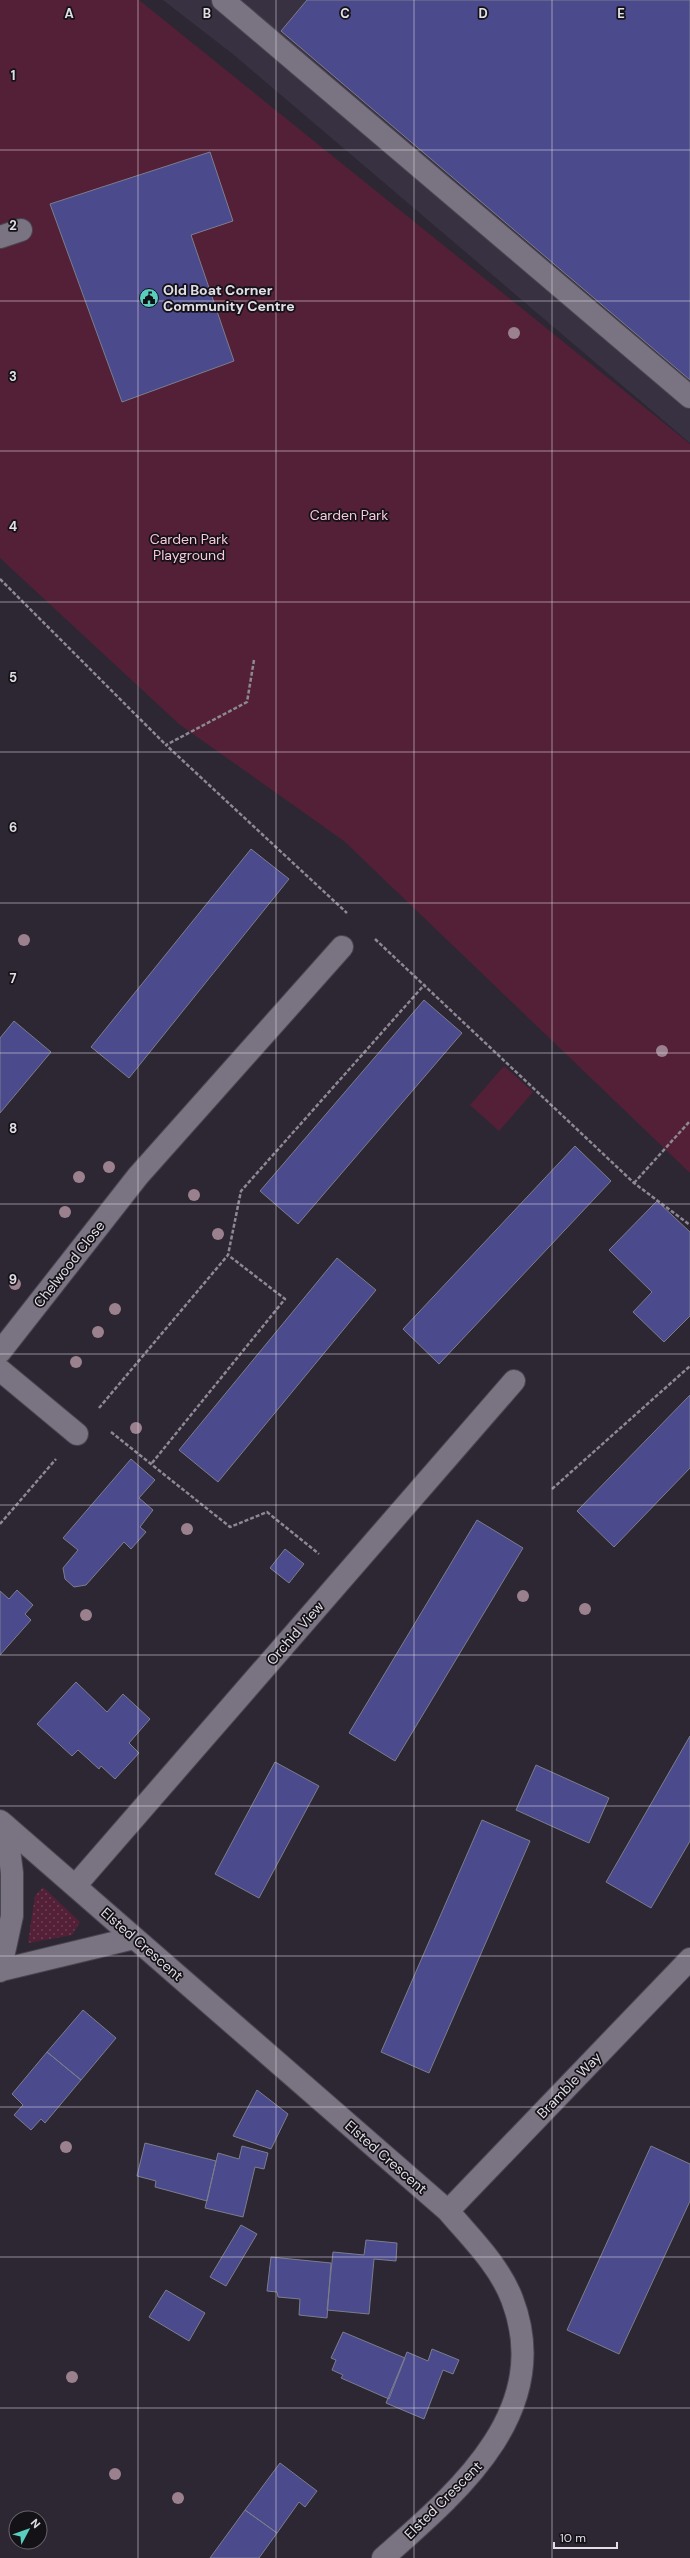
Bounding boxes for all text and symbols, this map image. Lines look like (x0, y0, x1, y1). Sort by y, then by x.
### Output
text: A (64, 5, 74, 22)
text: B (203, 5, 211, 22)
text: C (340, 5, 350, 22)
text: D (478, 5, 488, 22)
text: E (617, 5, 625, 22)
text: 1 (11, 67, 15, 84)
text: 2 (9, 217, 17, 234)
place label: Old Boat Corner Community Centre (163, 281, 295, 315)
public building icon: Old Boat Corner Community Centre (138, 287, 160, 309)
text: 3 (9, 368, 17, 385)
park label: Carden Park (310, 506, 388, 524)
text: 4 (9, 518, 17, 535)
park label: Carden Park Playground (150, 530, 228, 564)
text: 5 (9, 669, 17, 686)
text: 6 (9, 819, 17, 836)
text: 7 (10, 970, 17, 987)
text: 8 (9, 1120, 17, 1137)
street label: Chelwood Close (30, 1217, 108, 1311)
text: 9 (9, 1271, 17, 1288)
street label: Orchid View (262, 1597, 328, 1669)
street label: Elsted Crescent (97, 1903, 187, 1985)
street label: Bramble Way (533, 2048, 605, 2122)
street label: Elsted Crescent (341, 2116, 431, 2198)
street label: Elsted Crescent (400, 2457, 486, 2543)
north arrow (8, 2510, 48, 2550)
text: N (28, 2516, 43, 2531)
scale bar (554, 2524, 617, 2550)
text: 10 m (560, 2530, 586, 2546)

